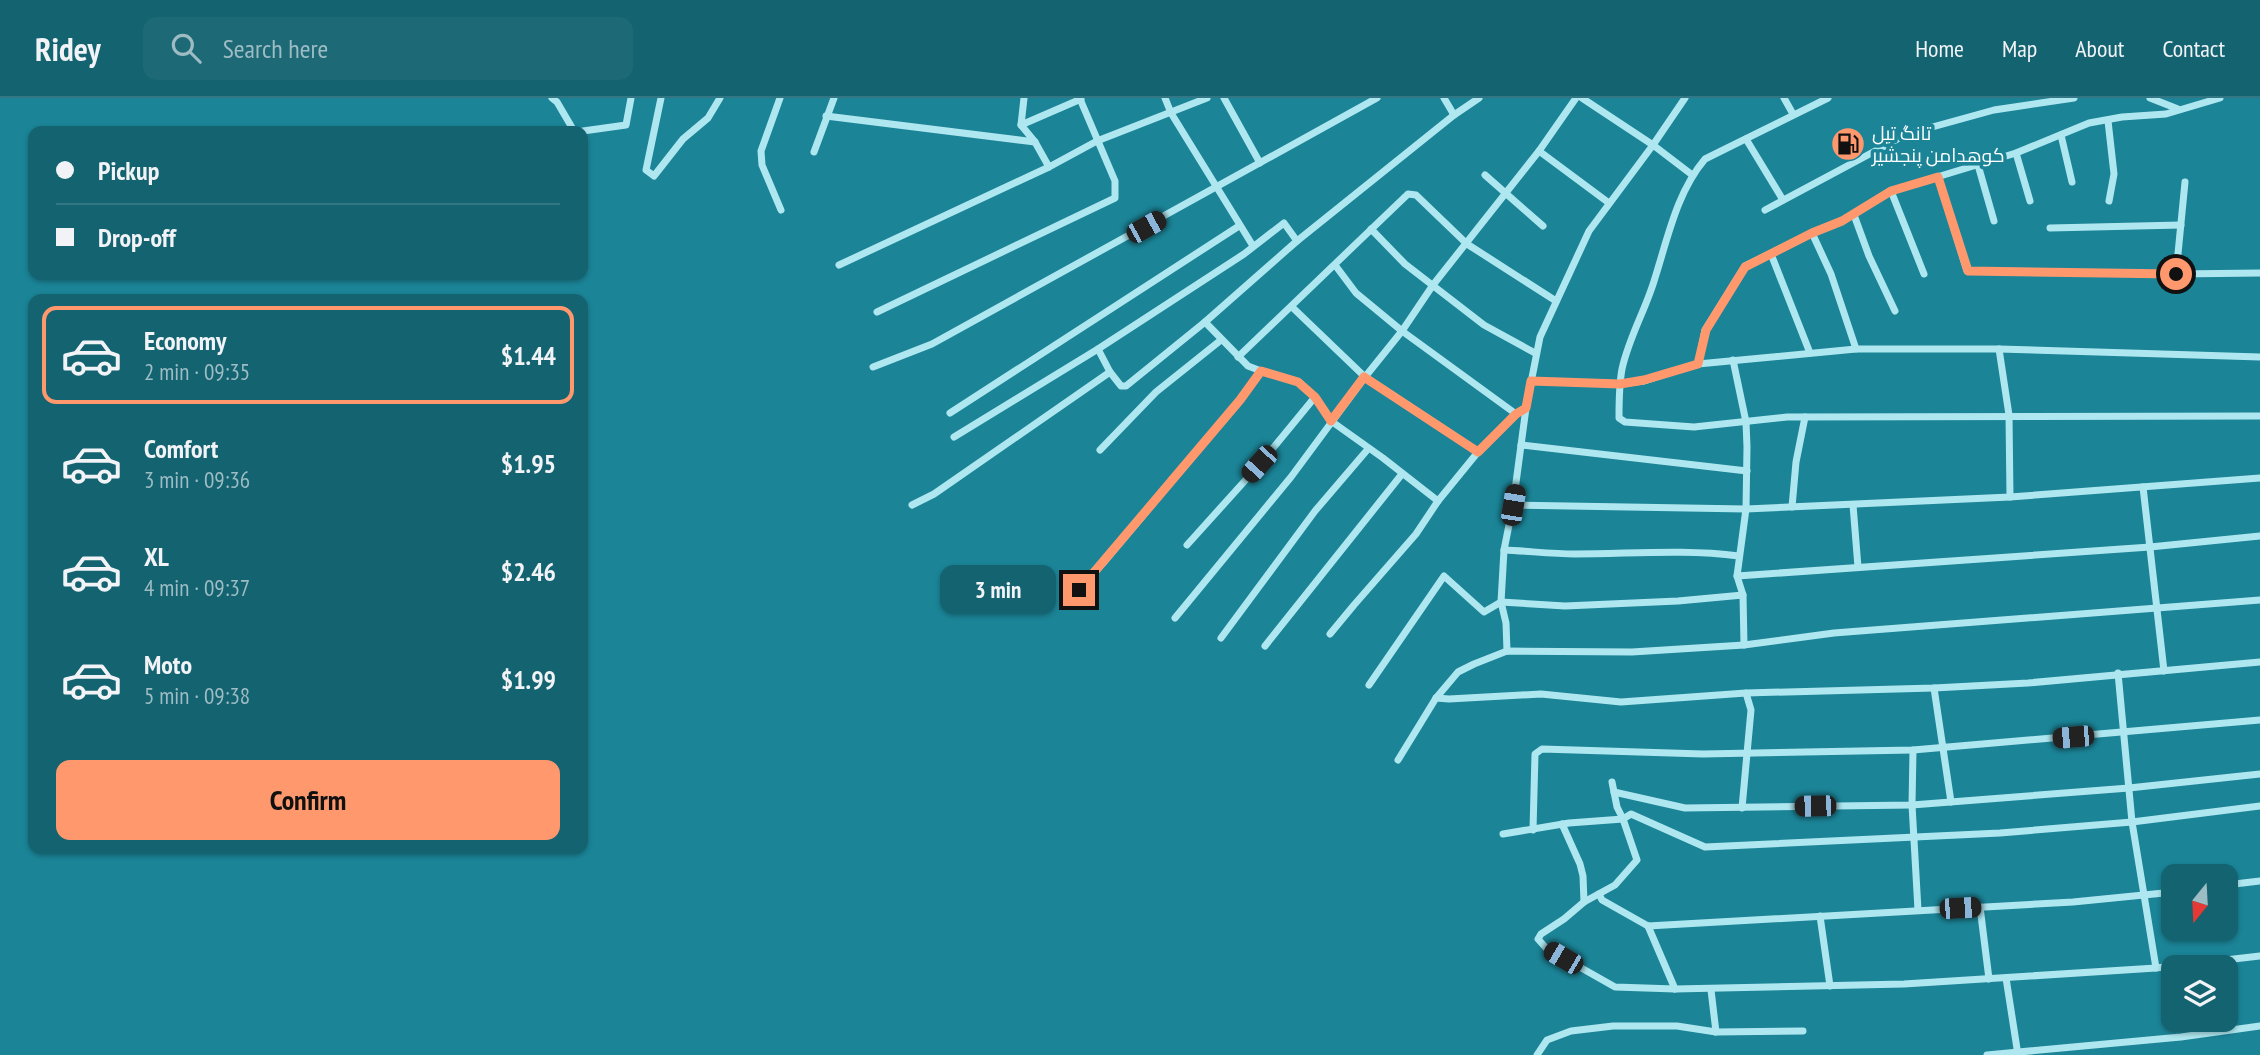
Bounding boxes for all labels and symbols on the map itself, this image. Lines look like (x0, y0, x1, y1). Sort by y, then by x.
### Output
place label: تانگ تیل کوهدامن پنجشیر (1871, 121, 2005, 168)
fuel station icon: تانگ تیل کوهدامن پنجشیر (1829, 125, 1867, 163)
car (1123, 208, 1170, 246)
route start (2160, 258, 2192, 290)
car (1238, 441, 1281, 487)
car (1500, 483, 1527, 527)
callout: 3 min (939, 566, 1054, 614)
route end (1063, 574, 1095, 606)
car (2052, 725, 2095, 749)
car (1794, 795, 1837, 817)
north arrow (2161, 864, 2238, 942)
car (1939, 896, 1982, 920)
car (1540, 938, 1587, 978)

